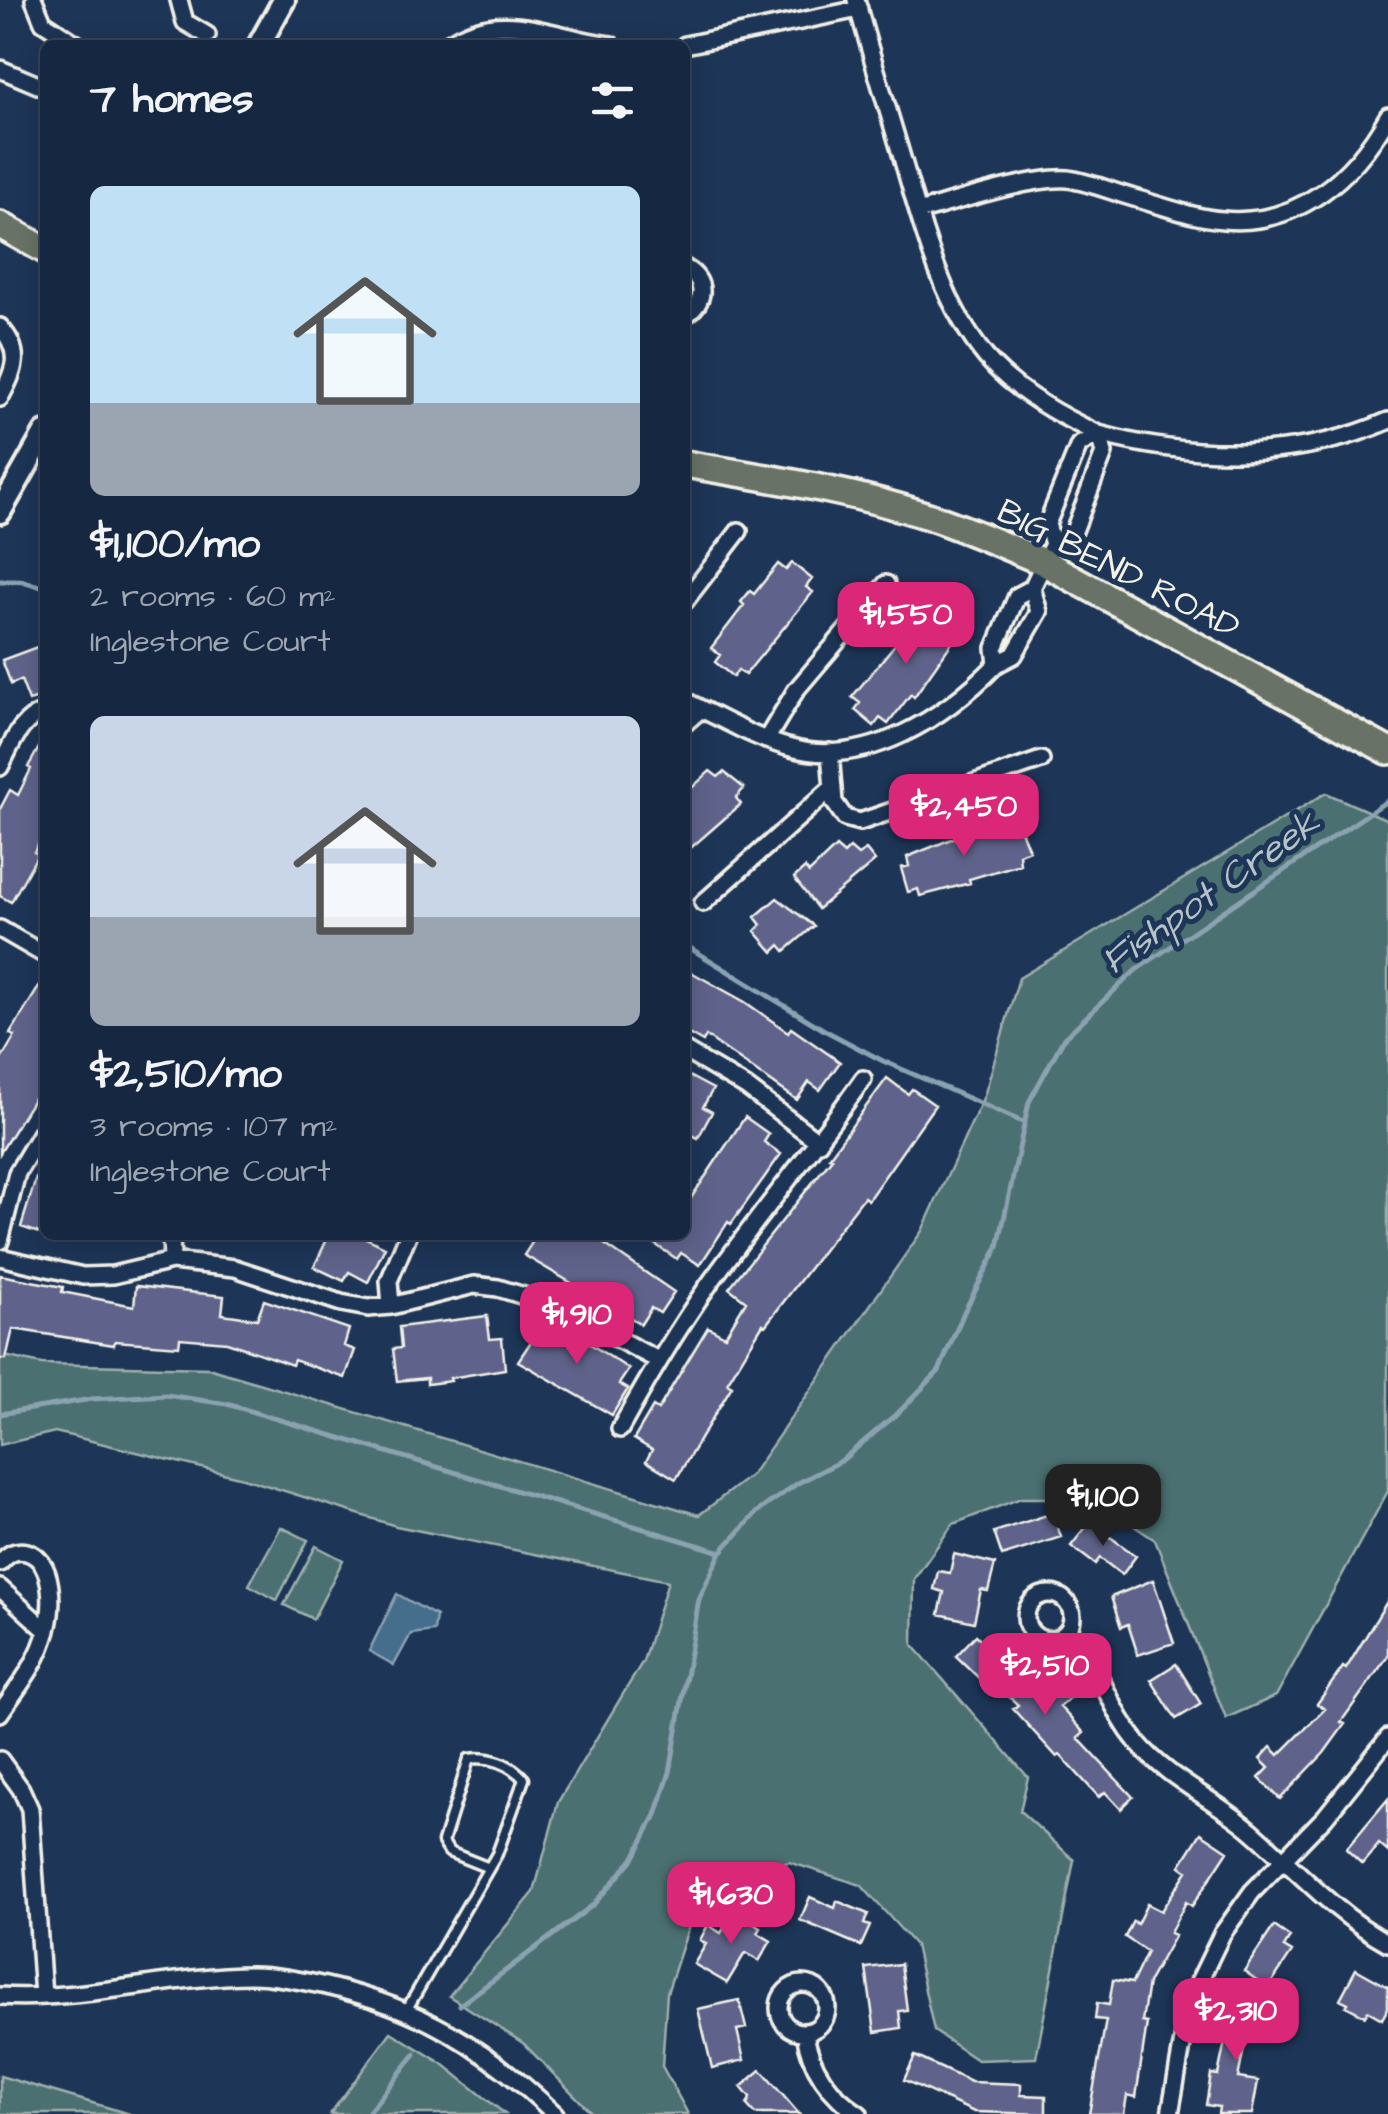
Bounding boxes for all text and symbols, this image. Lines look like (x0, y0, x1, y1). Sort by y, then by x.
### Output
text: 7 homes (90, 71, 254, 129)
icon: filters (585, 73, 640, 128)
icon: home (275, 251, 455, 431)
street label: BIG BEND ROAD (989, 487, 1248, 652)
text: $1,100/mo (90, 516, 260, 574)
text: 2 rooms · 60 m² (90, 574, 336, 619)
pin: $1,550 (825, 582, 987, 667)
text: $1,550 (859, 592, 953, 637)
text: Inglestone Court (90, 619, 330, 664)
pin: $2,450 (883, 774, 1045, 859)
icon: home (275, 781, 455, 961)
text: $2,450 (911, 784, 1017, 829)
water label: Fishpot Creek (1092, 798, 1331, 987)
text: $2,510/mo (90, 1046, 282, 1104)
text: 3 rooms · 107 m² (90, 1104, 338, 1149)
text: Inglestone Court (90, 1149, 330, 1194)
pin: $1,910 (496, 1282, 658, 1367)
text: $1,910 (542, 1292, 612, 1337)
pin: $1,100 (1022, 1464, 1184, 1549)
text: $1,100 (1067, 1474, 1139, 1519)
pin: $2,510 (964, 1633, 1126, 1718)
text: $2,510 (1001, 1643, 1089, 1688)
pin: $1,630 (650, 1862, 812, 1947)
text: $1,630 (689, 1872, 773, 1917)
pin: $2,310 (1155, 1978, 1317, 2063)
text: $2,310 (1195, 1988, 1277, 2033)

